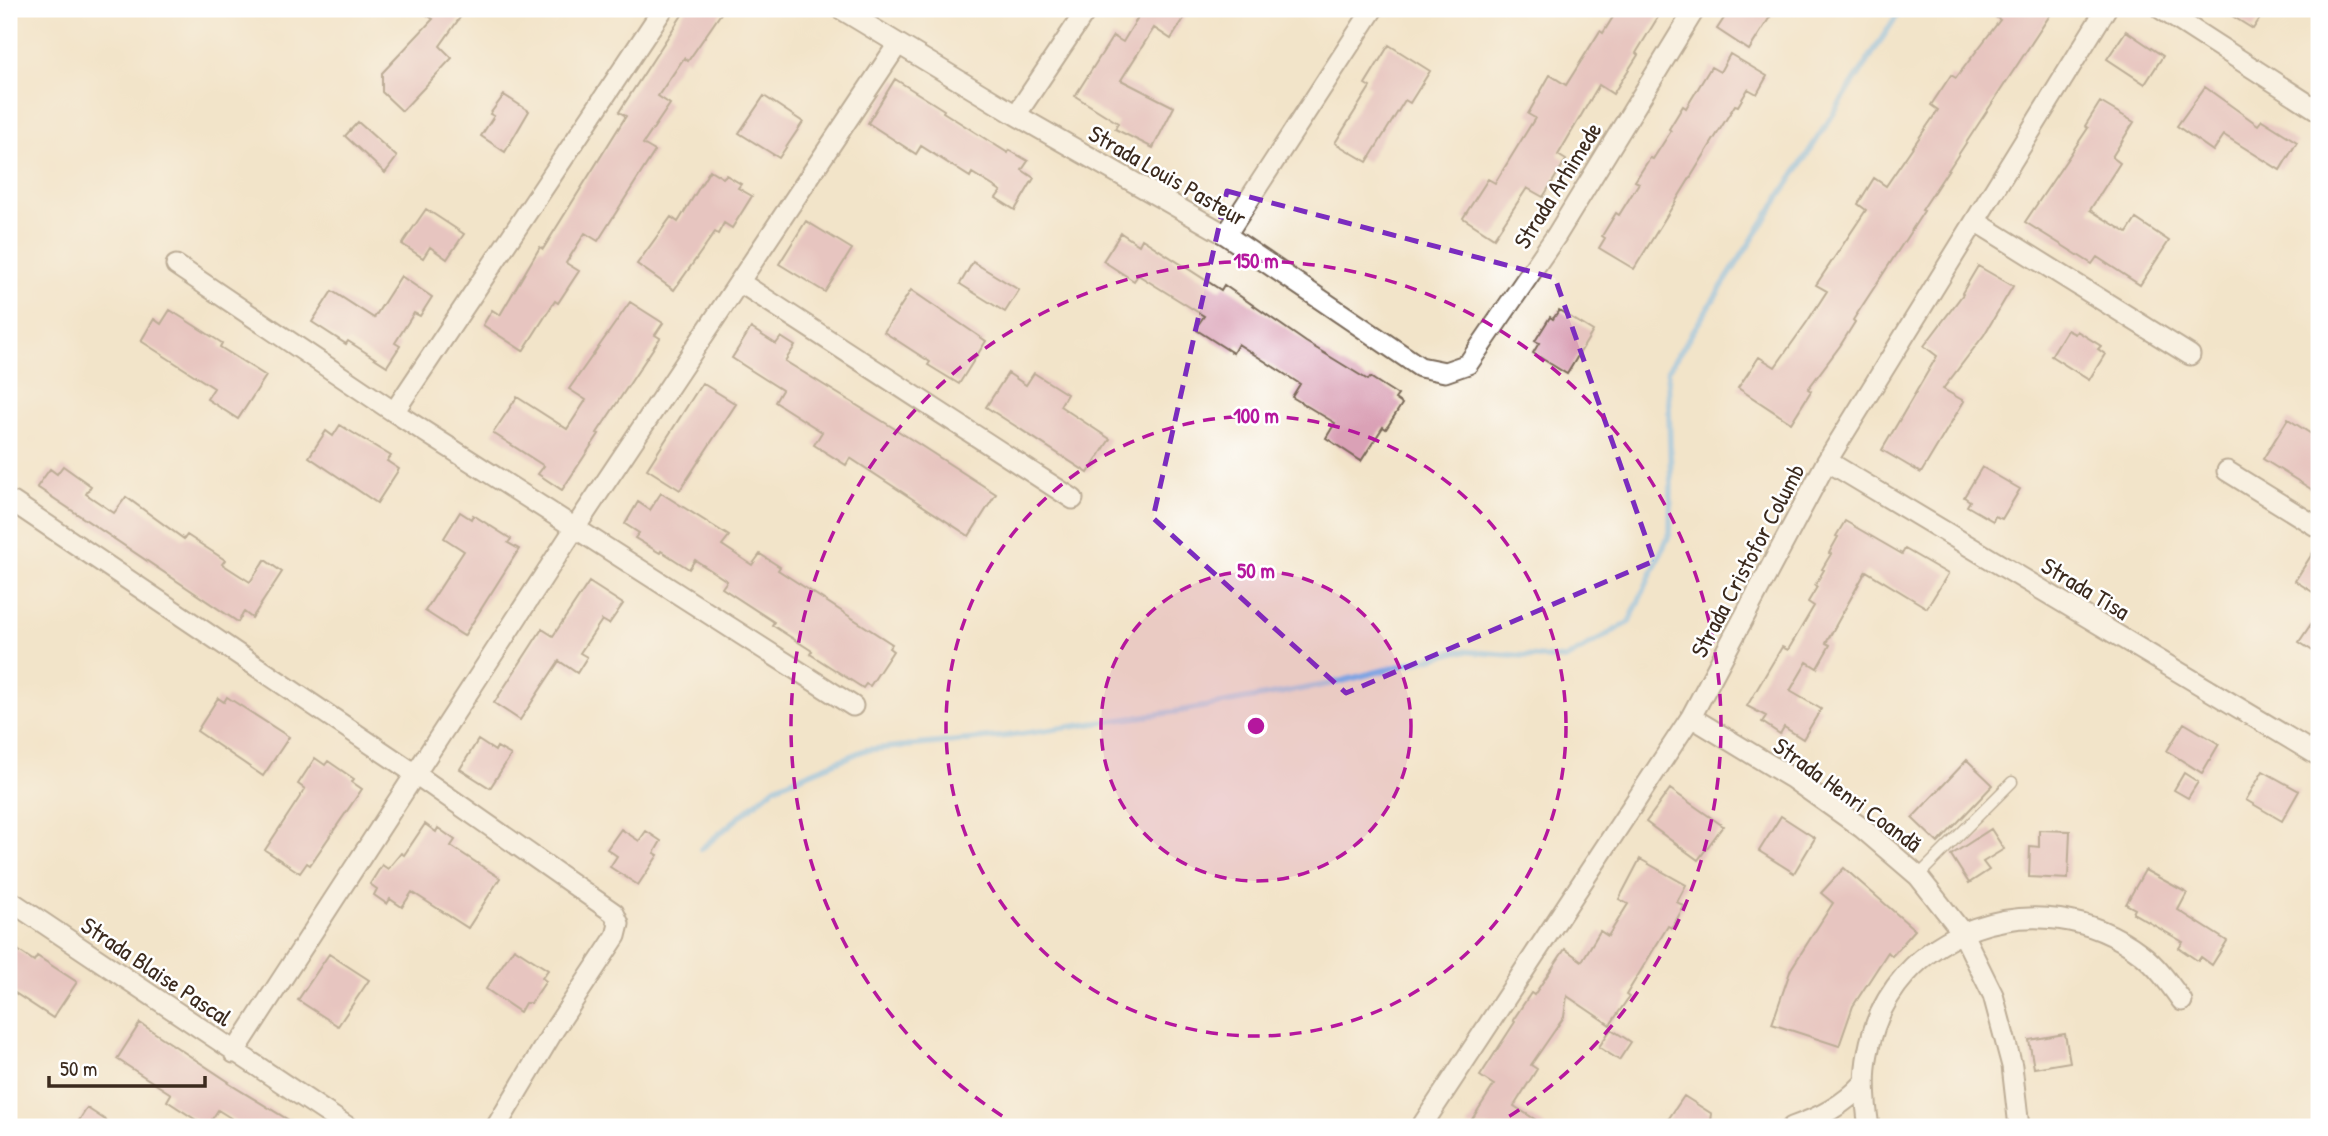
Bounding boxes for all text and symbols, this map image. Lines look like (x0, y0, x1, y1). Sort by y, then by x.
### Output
street label: Strada Arhimede (1505, 115, 1609, 254)
street label: Strada Louis Pasteur (1083, 117, 1253, 233)
text: 150 m (1233, 246, 1279, 275)
text: 100 m (1233, 401, 1279, 430)
street label: Strada Cristofor Columb (1682, 457, 1812, 663)
street label: Strada Tisa (2036, 549, 2136, 627)
text: 50 m (1237, 556, 1275, 585)
centre of rings (1244, 714, 1268, 738)
street label: Strada Henri Coandă (1767, 729, 1929, 859)
street label: Strada Blaise Pascal (75, 909, 239, 1034)
scale bar (49, 1045, 205, 1089)
text: 50 m (60, 1054, 97, 1083)

